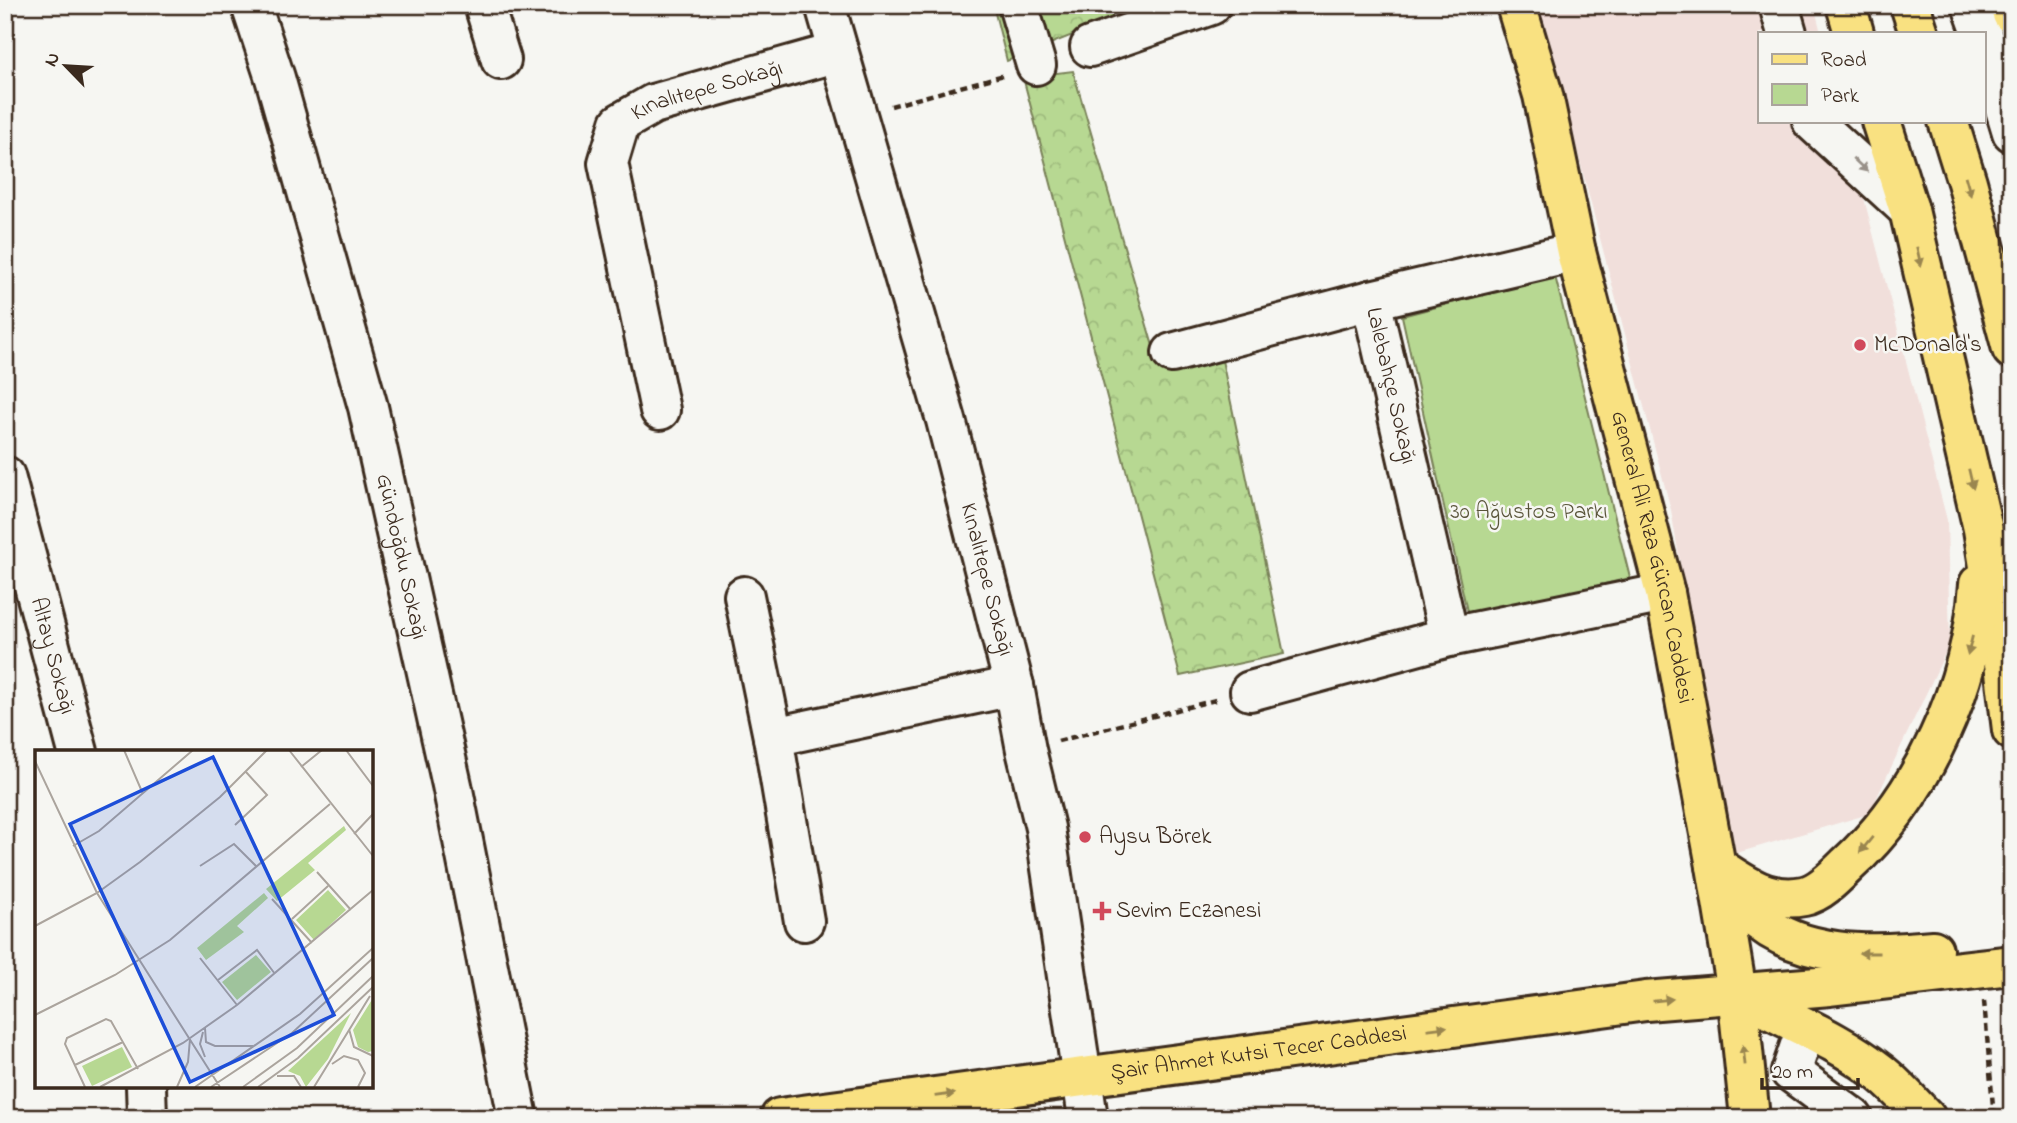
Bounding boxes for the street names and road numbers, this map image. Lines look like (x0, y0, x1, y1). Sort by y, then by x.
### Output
street label: Kınalıtepe Sokağı (625, 52, 787, 130)
street label: Lalebahçe Sokağı (1357, 304, 1425, 467)
street label: General Ali Rıza Gürcan Caddesi (1602, 407, 1702, 706)
street label: Gündoğdu Sokağı (367, 471, 436, 643)
street label: Kınalıtepe Sokağı (951, 500, 1022, 660)
street label: Altay Sokağı (21, 594, 84, 718)
street label: Şair Ahmet Kutsi Tecer Caddesi (1108, 1017, 1409, 1090)

